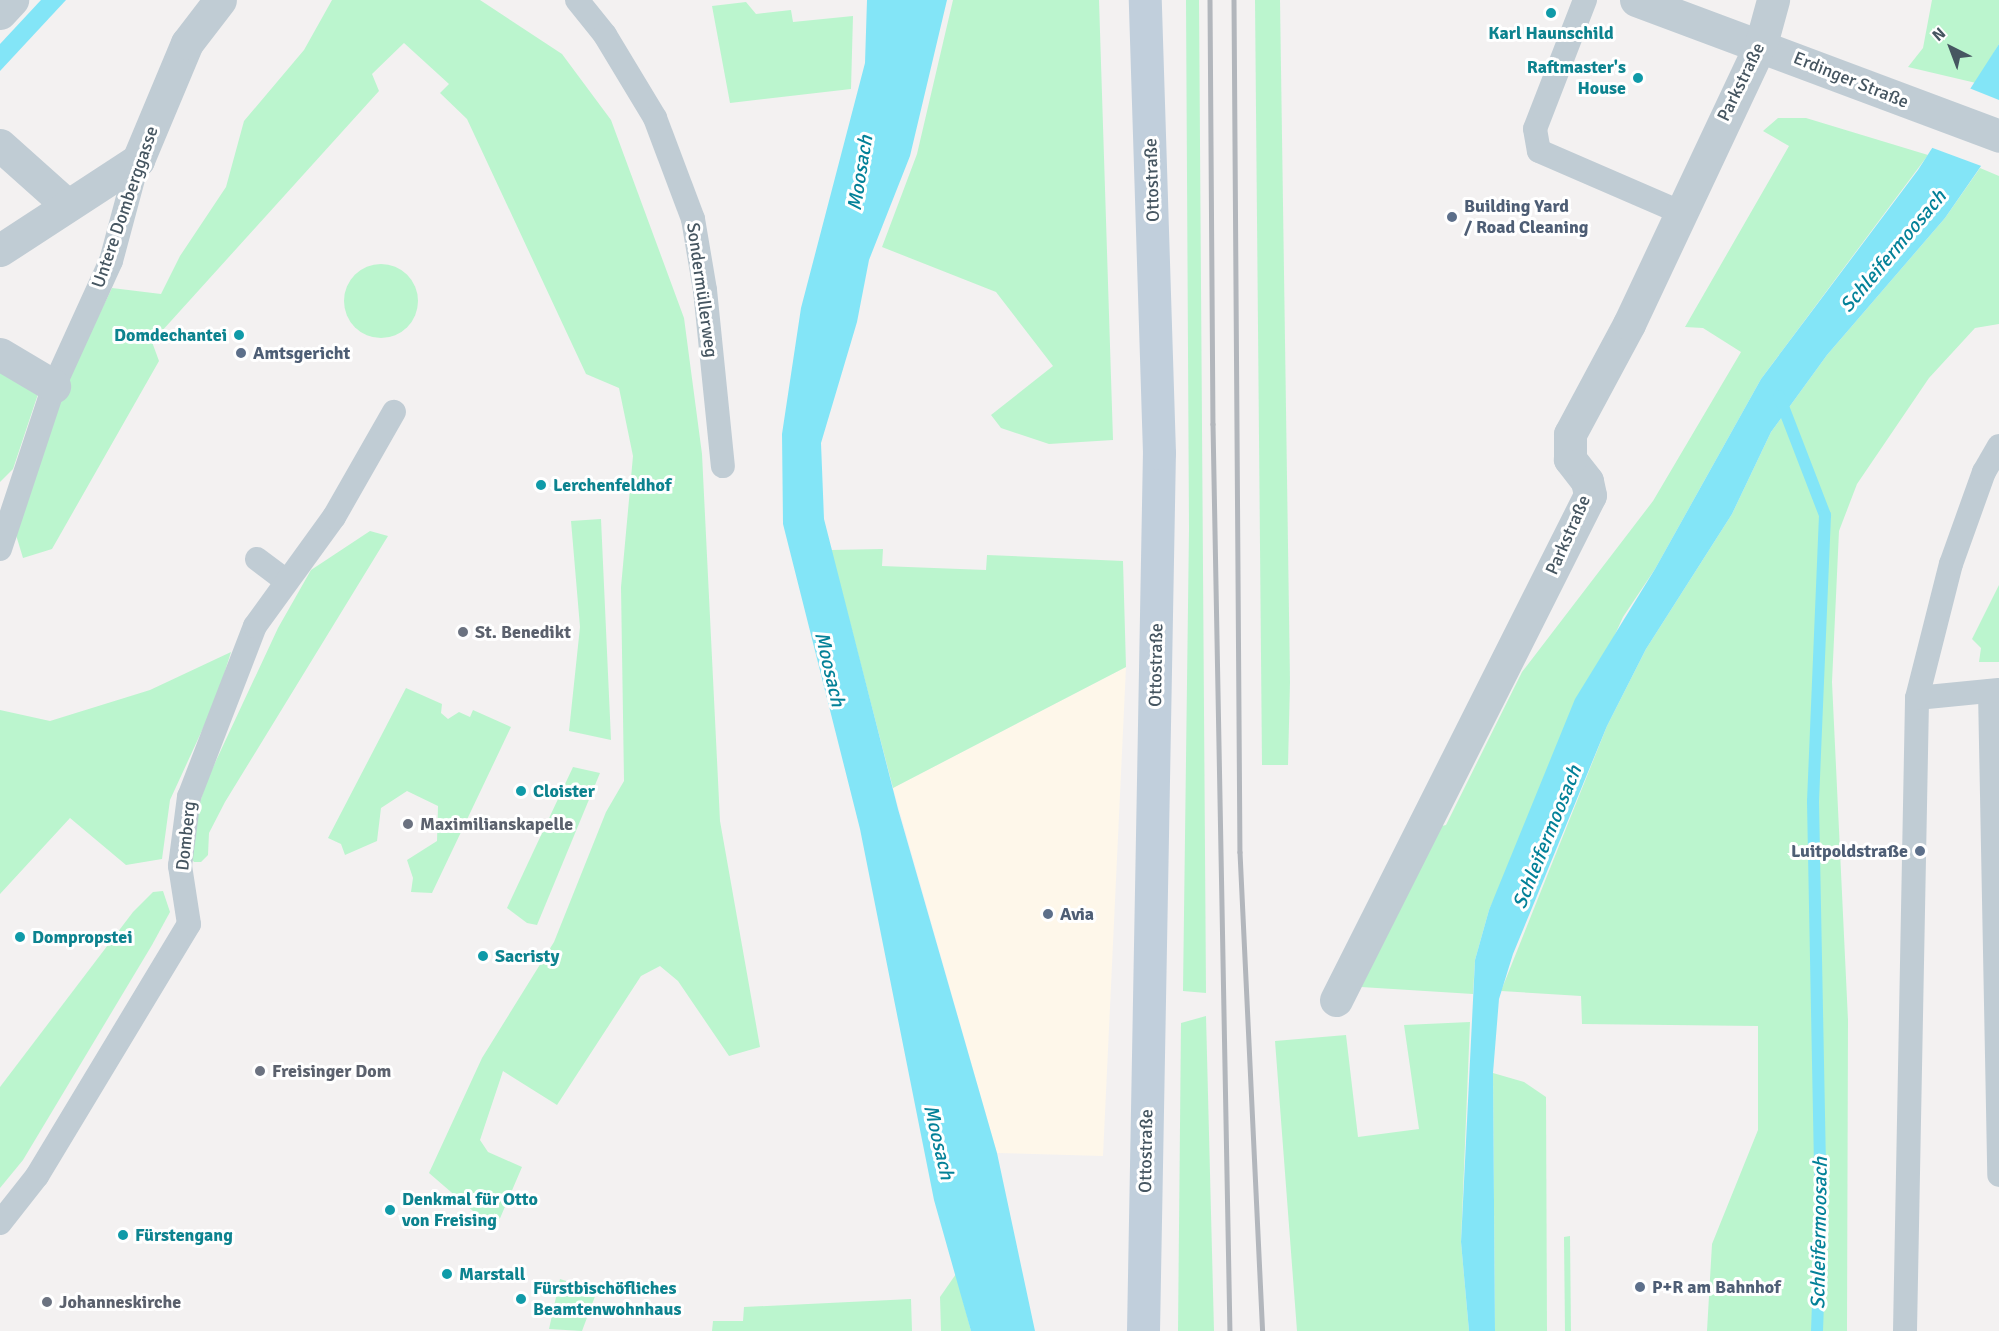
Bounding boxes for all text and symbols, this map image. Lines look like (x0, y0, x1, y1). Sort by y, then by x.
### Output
marker: Karl Haunschild (1544, 6, 1558, 20)
north arrow (1921, 18, 1981, 78)
place label: Karl Haunschild (1488, 22, 1614, 44)
text: N (1928, 23, 1950, 46)
street label: Parkstraße (1713, 39, 1769, 125)
street label: Erdinger Straße (1790, 47, 1912, 113)
place label: Raftmaster's House (1527, 57, 1626, 100)
marker: Raftmaster's House (1631, 71, 1645, 85)
street label: Untere Domberggasse (87, 123, 163, 291)
water label: Moosach (842, 134, 878, 212)
street label: Ottostraße (1140, 138, 1164, 222)
water label: Schleifermoosach (1835, 185, 1951, 317)
place label: Building Yard / Road Cleaning (1464, 196, 1588, 238)
marker: Building Yard / Road Cleaning (1445, 210, 1459, 224)
street label: Sondermüllerweg (682, 221, 722, 359)
place label: Domdechantei (114, 324, 227, 346)
marker: Domdechantei (232, 328, 246, 342)
place label: Amtsgericht (253, 342, 350, 364)
marker: Amtsgericht (234, 346, 248, 360)
place label: Lerchenfeldhof (553, 474, 671, 496)
marker: Lerchenfeldhof (534, 478, 548, 492)
street label: Parkstraße (1541, 492, 1595, 578)
place label: St. Benedikt (475, 621, 571, 643)
street label: Ottostraße (1144, 623, 1168, 707)
marker: St. Benedikt (456, 625, 470, 639)
water label: Moosach (810, 629, 850, 709)
water label: Schleifermoosach (1507, 762, 1587, 912)
place label: Cloister (533, 780, 595, 802)
marker: Cloister (514, 784, 528, 798)
street label: Domberg (172, 800, 200, 872)
place label: Maximilianskapelle (420, 813, 573, 835)
marker: Maximilianskapelle (401, 817, 415, 831)
place label: Luitpoldstraße (1791, 840, 1908, 862)
marker: Luitpoldstraße (1913, 844, 1927, 858)
place label: Avia (1060, 903, 1094, 925)
marker: Avia (1041, 907, 1055, 921)
place label: Dompropstei (32, 926, 132, 948)
marker: Dompropstei (13, 930, 27, 944)
place label: Sacristy (495, 945, 559, 967)
marker: Sacristy (476, 949, 490, 963)
place label: Freisinger Dom (272, 1060, 391, 1082)
marker: Freisinger Dom (253, 1064, 267, 1078)
water label: Moosach (919, 1102, 959, 1182)
street label: Ottostraße (1134, 1109, 1158, 1193)
water label: Schleifermoosach (1806, 1157, 1832, 1309)
place label: Denkmal für Otto von Freising (402, 1189, 538, 1232)
marker: Denkmal für Otto von Freising (383, 1203, 397, 1217)
place label: Fürstengang (135, 1224, 233, 1246)
marker: Fürstengang (116, 1228, 130, 1242)
place label: Marstall (459, 1263, 525, 1285)
marker: Marstall (440, 1267, 454, 1281)
place label: P+R am Bahnhof (1652, 1276, 1781, 1298)
place label: Fürstbischöfliches Beamtenwohnhaus (533, 1278, 681, 1320)
marker: P+R am Bahnhof (1633, 1280, 1647, 1294)
place label: Johanneskirche (59, 1291, 181, 1313)
marker: Fürstbischöfliches Beamtenwohnhaus (514, 1292, 528, 1306)
marker: Johanneskirche (40, 1295, 54, 1309)

